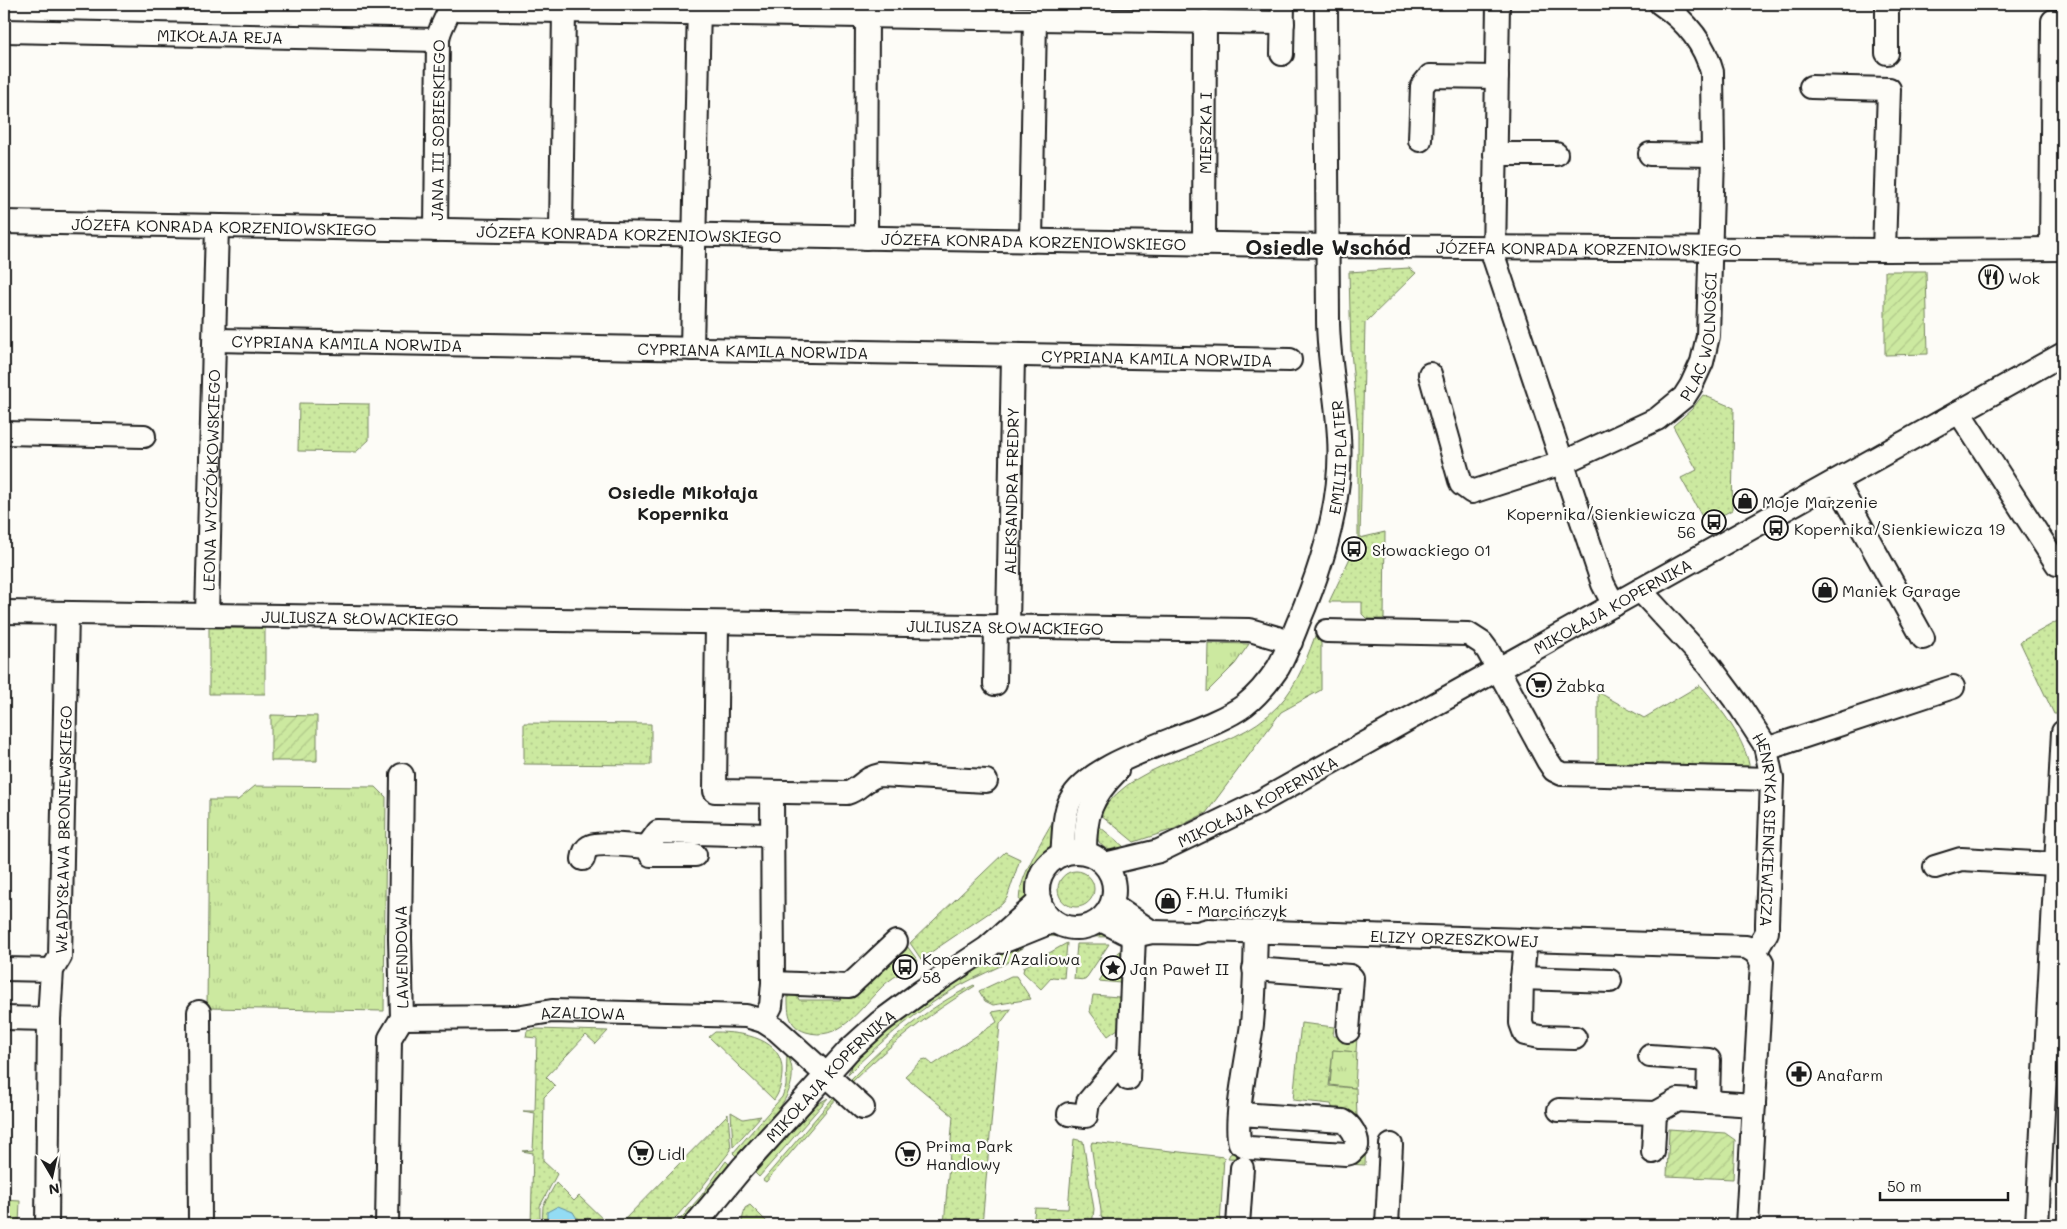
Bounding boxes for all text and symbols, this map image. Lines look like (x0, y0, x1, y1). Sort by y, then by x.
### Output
street label: MIKOŁAJA REJA (157, 24, 283, 47)
street label: JANA III SOBIESKIEGO (426, 39, 449, 221)
street label: MIESZKA I (1194, 92, 1215, 174)
street label: JÓZEFA KONRADA KORZENIOWSKIEGO (71, 213, 377, 239)
street label: JÓZEFA KONRADA KORZENIOWSKIEGO (476, 220, 782, 247)
street label: JÓZEFA KONRADA KORZENIOWSKIEGO (881, 227, 1187, 254)
district label: Osiedle Wschód (1245, 233, 1411, 260)
street label: JÓZEFA KONRADA KORZENIOWSKIEGO (1436, 236, 1741, 259)
restaurant icon: Wok (1978, 264, 2004, 290)
place label: Wok (2008, 267, 2040, 288)
street label: PLAC WOLNOŚCI (1674, 272, 1720, 404)
street label: CYPRIANA KAMILA NORWIDA (231, 330, 463, 355)
street label: CYPRIANA KAMILA NORWIDA (637, 337, 869, 363)
street label: CYPRIANA KAMILA NORWIDA (1041, 345, 1273, 370)
street label: LEONA WYCZÓŁKOWSKIEGO (197, 369, 224, 591)
street label: EMILII PLATER (1323, 399, 1350, 516)
street label: ALEKSANDRA FREDRY (998, 407, 1023, 575)
district label: Osiedle Mikołaja Kopernika (608, 480, 758, 525)
shop icon: Moje Marzenie (1732, 488, 1758, 514)
place label: Moje Marzenie (1762, 491, 1878, 512)
place label: Kopernika/Sienkiewicza 56 (1507, 503, 1696, 542)
bus stop icon: Kopernika/Sienkiewicza 56 (1701, 509, 1727, 535)
bus stop icon: Kopernika/Sienkiewicza 19 (1763, 515, 1789, 541)
place label: Kopernika/Sienkiewicza 19 (1794, 518, 2005, 539)
bus stop icon: Słowackiego 01 (1341, 536, 1367, 562)
place label: Słowackiego 01 (1372, 539, 1491, 560)
street label: MIKOŁAJA KOPERNIKA (1529, 553, 1695, 658)
shop icon: Maniek Garage (1812, 577, 1838, 603)
place label: Maniek Garage (1842, 580, 1961, 601)
street label: JULIUSZA SŁOWACKIEGO (261, 605, 459, 629)
street label: JULIUSZA SŁOWACKIEGO (906, 615, 1104, 638)
supermarket icon: Żabka (1526, 672, 1552, 698)
place label: Żabka (1556, 675, 1605, 696)
street label: WŁADYSŁAWA BRONIEWSKIEGO (50, 705, 76, 954)
street label: HENRYKA SIENKIEWICZA (1749, 728, 1783, 927)
street label: MIKOŁAJA KOPERNIKA (1174, 750, 1341, 851)
place label: F.H.U. Tłumiki - Marcińczyk (1186, 882, 1288, 921)
shop icon: F.H.U. Tłumiki - Marcińczyk (1155, 888, 1181, 914)
street label: LAWENDOWA (390, 905, 412, 1009)
street label: ELIZY ORZESZKOWEJ (1370, 925, 1539, 951)
place label: Kopernika/Azaliowa 58 (922, 948, 1080, 987)
bus stop icon: Kopernika/Azaliowa 58 (892, 954, 918, 980)
place icon: Jan Paweł II (1100, 955, 1126, 981)
place label: Jan Paweł II (1130, 958, 1229, 979)
street label: AZALIOWA (538, 1000, 626, 1023)
street label: MIKOŁAJA KOPERNIKA (761, 1004, 899, 1146)
pharmacy icon: Anafarm (1786, 1061, 1812, 1087)
place label: Anafarm (1816, 1064, 1883, 1085)
place label: Prima Park Handlowy (926, 1135, 1013, 1174)
supermarket icon: Lidl (628, 1140, 654, 1166)
supermarket icon: Prima Park Handlowy (895, 1141, 921, 1167)
place label: Lidl (658, 1143, 685, 1164)
north arrow (28, 1152, 78, 1202)
scale bar (1880, 1169, 2007, 1201)
text: 50 m (1887, 1176, 1922, 1196)
text: N (47, 1179, 61, 1200)

